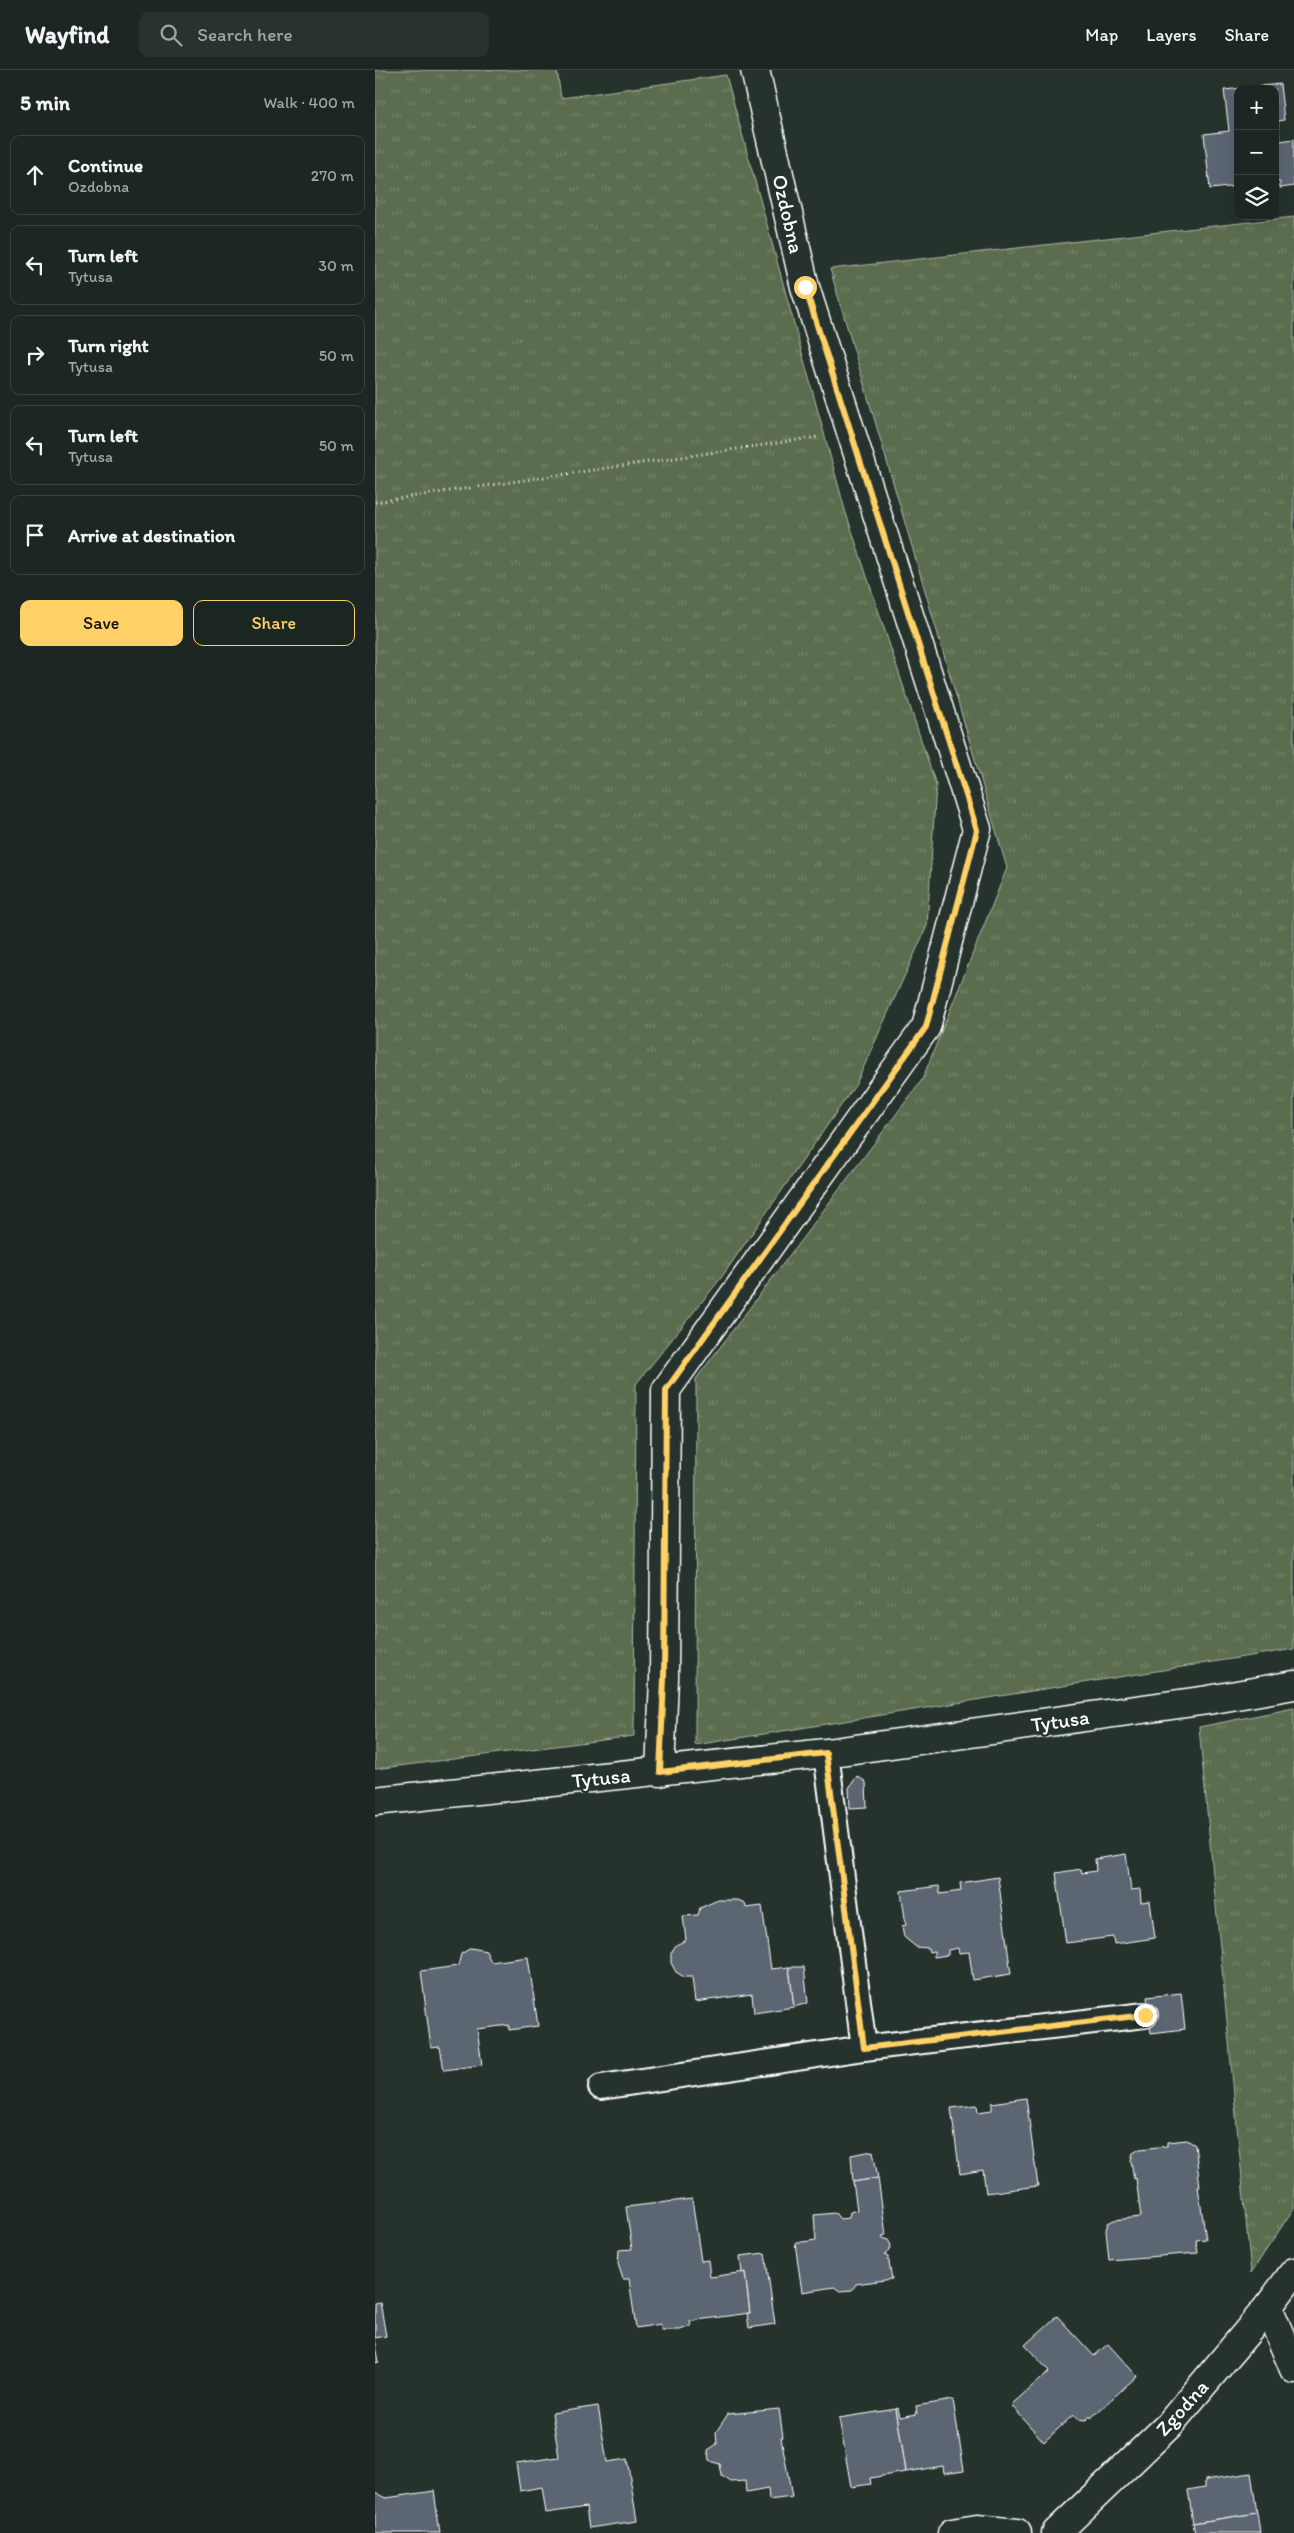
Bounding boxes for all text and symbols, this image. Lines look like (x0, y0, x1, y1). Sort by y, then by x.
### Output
search box (139, 12, 489, 57)
text: Wayfind (25, 20, 109, 49)
icon: search (157, 21, 185, 49)
text: Search here (197, 23, 293, 46)
text: Map (1085, 24, 1118, 46)
text: Layers (1146, 24, 1196, 46)
text: Share (1224, 24, 1269, 46)
map controls (1234, 85, 1279, 220)
button: + (1234, 85, 1279, 130)
text: 5 min (20, 90, 70, 115)
text: Walk · 400 m (263, 93, 355, 112)
button: − (1234, 130, 1279, 175)
text: Continue (68, 154, 143, 177)
icon: ahead (21, 161, 49, 189)
text: 270 m (311, 166, 354, 185)
street label: Ozdobna (767, 172, 810, 256)
button: layers (1234, 175, 1279, 220)
text: Ozdobna (68, 177, 129, 196)
text: Turn left (68, 244, 138, 267)
icon: left (21, 251, 49, 279)
text: 30 m (318, 256, 354, 275)
text: Tytusa (68, 267, 113, 286)
route start (794, 276, 817, 299)
text: Turn right (68, 334, 149, 357)
icon: right (21, 341, 49, 369)
text: 50 m (319, 346, 354, 365)
text: Tytusa (68, 357, 113, 376)
text: Turn left (68, 424, 138, 447)
icon: left (21, 431, 49, 459)
text: 50 m (319, 436, 354, 455)
text: Tytusa (68, 447, 113, 466)
icon: arrive (21, 521, 49, 549)
text: Arrive at destination (68, 524, 235, 547)
button: Save (20, 600, 183, 646)
button: Share (193, 600, 355, 646)
street label: Tytusa (1029, 1704, 1091, 1737)
street label: Tytusa (570, 1762, 631, 1793)
route end (1134, 2004, 1157, 2027)
street label: Zgodna (1150, 2374, 1213, 2441)

